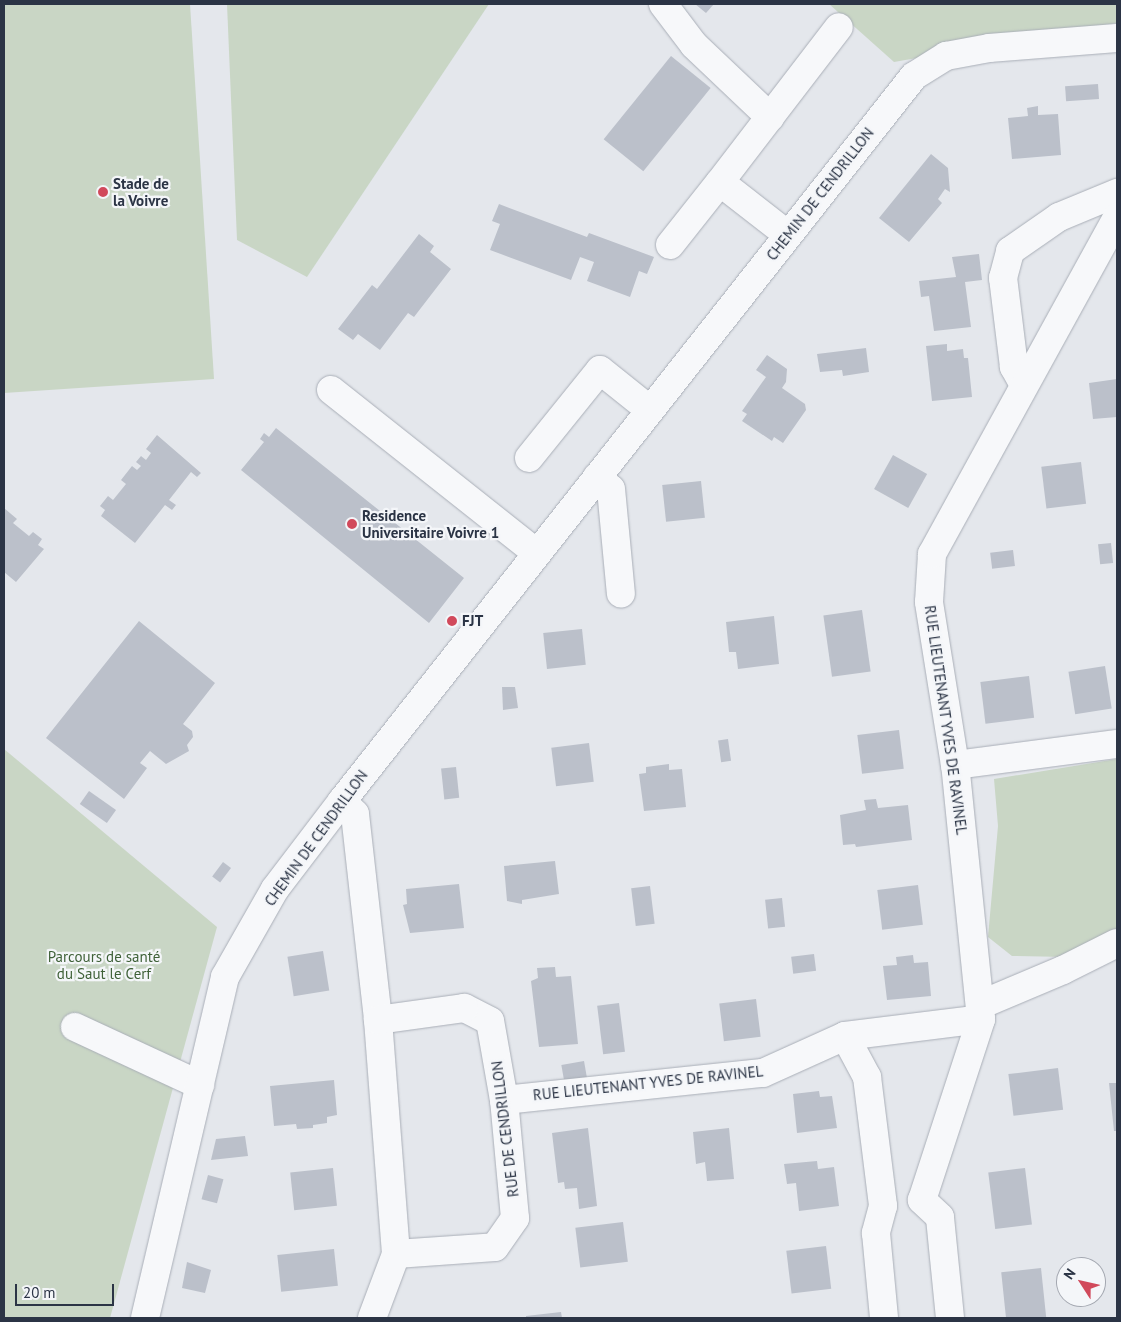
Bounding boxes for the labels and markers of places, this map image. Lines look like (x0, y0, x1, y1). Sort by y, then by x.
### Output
place label: Stade de la Voivre (113, 174, 169, 209)
marker: Stade de la Voivre (97, 186, 109, 198)
place label: Residence Universitaire Voivre 1 (362, 506, 500, 541)
marker: Residence Universitaire Voivre 1 (346, 518, 358, 530)
place label: FJT (462, 612, 483, 630)
marker: FJT (446, 615, 458, 627)

